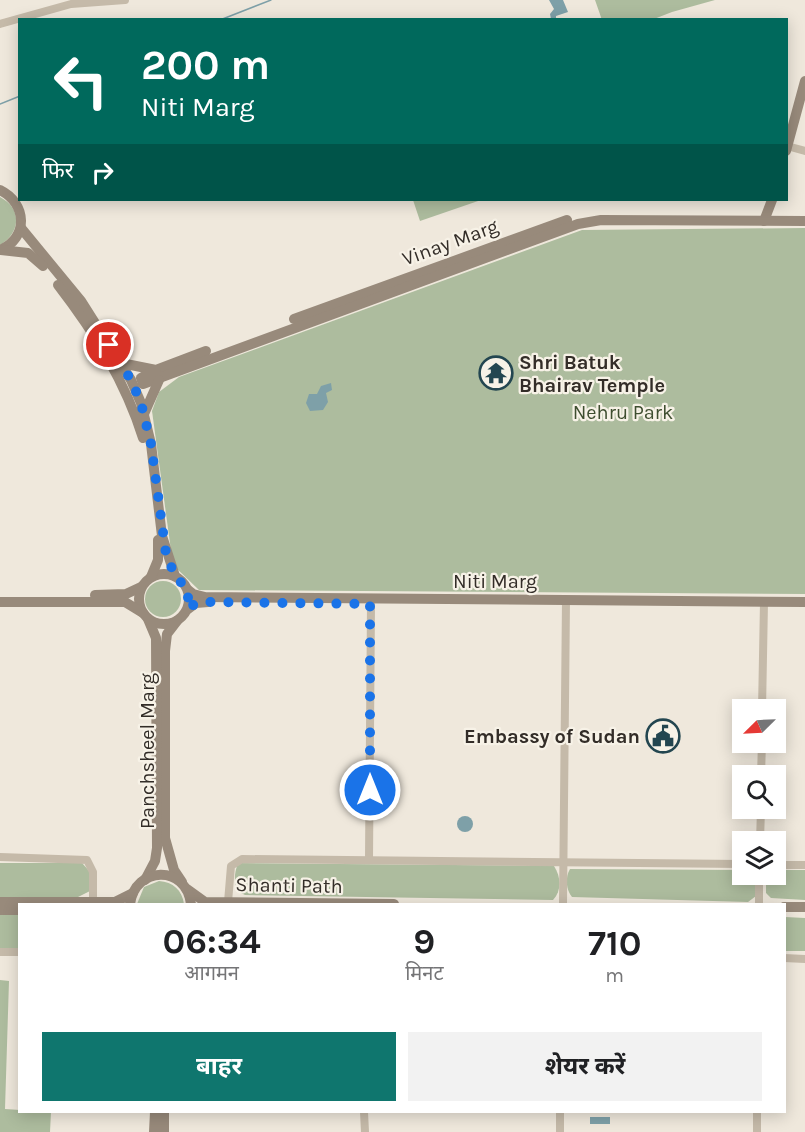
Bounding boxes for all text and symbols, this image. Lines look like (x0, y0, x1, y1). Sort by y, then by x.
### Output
text: 200 m (141, 40, 270, 90)
icon: left (42, 42, 120, 120)
text: Niti Marg (141, 91, 254, 123)
icon: right (86, 156, 119, 189)
text: फिर (42, 158, 74, 184)
street label: Vinay Marg (399, 214, 501, 270)
pin (83, 319, 134, 370)
icon: arrive (92, 328, 125, 361)
place label: Shri Batuk Bhairav Temple (519, 351, 665, 397)
temple icon: Shri Batuk Bhairav Temple (478, 355, 514, 391)
park label: Nehru Park (573, 401, 673, 424)
street label: Niti Marg (453, 570, 537, 593)
street label: Panchsheel Marg (136, 673, 159, 829)
north arrow (732, 699, 786, 753)
map controls (732, 699, 786, 885)
public building icon: Embassy of Sudan (645, 718, 681, 754)
place label: Embassy of Sudan (464, 725, 640, 748)
position arrow (338, 758, 402, 822)
button: search (732, 765, 786, 819)
button: layers (732, 831, 786, 885)
street label: Shanti Path (235, 873, 343, 898)
text: 06:34 (163, 920, 261, 962)
text: 9 (413, 920, 435, 962)
text: 710 (588, 922, 641, 964)
text: आगमन (184, 962, 239, 985)
text: मिनट (405, 962, 443, 985)
text: m (605, 964, 624, 987)
button: बाहर (42, 1032, 396, 1101)
button: शेयर करें (408, 1032, 762, 1101)

